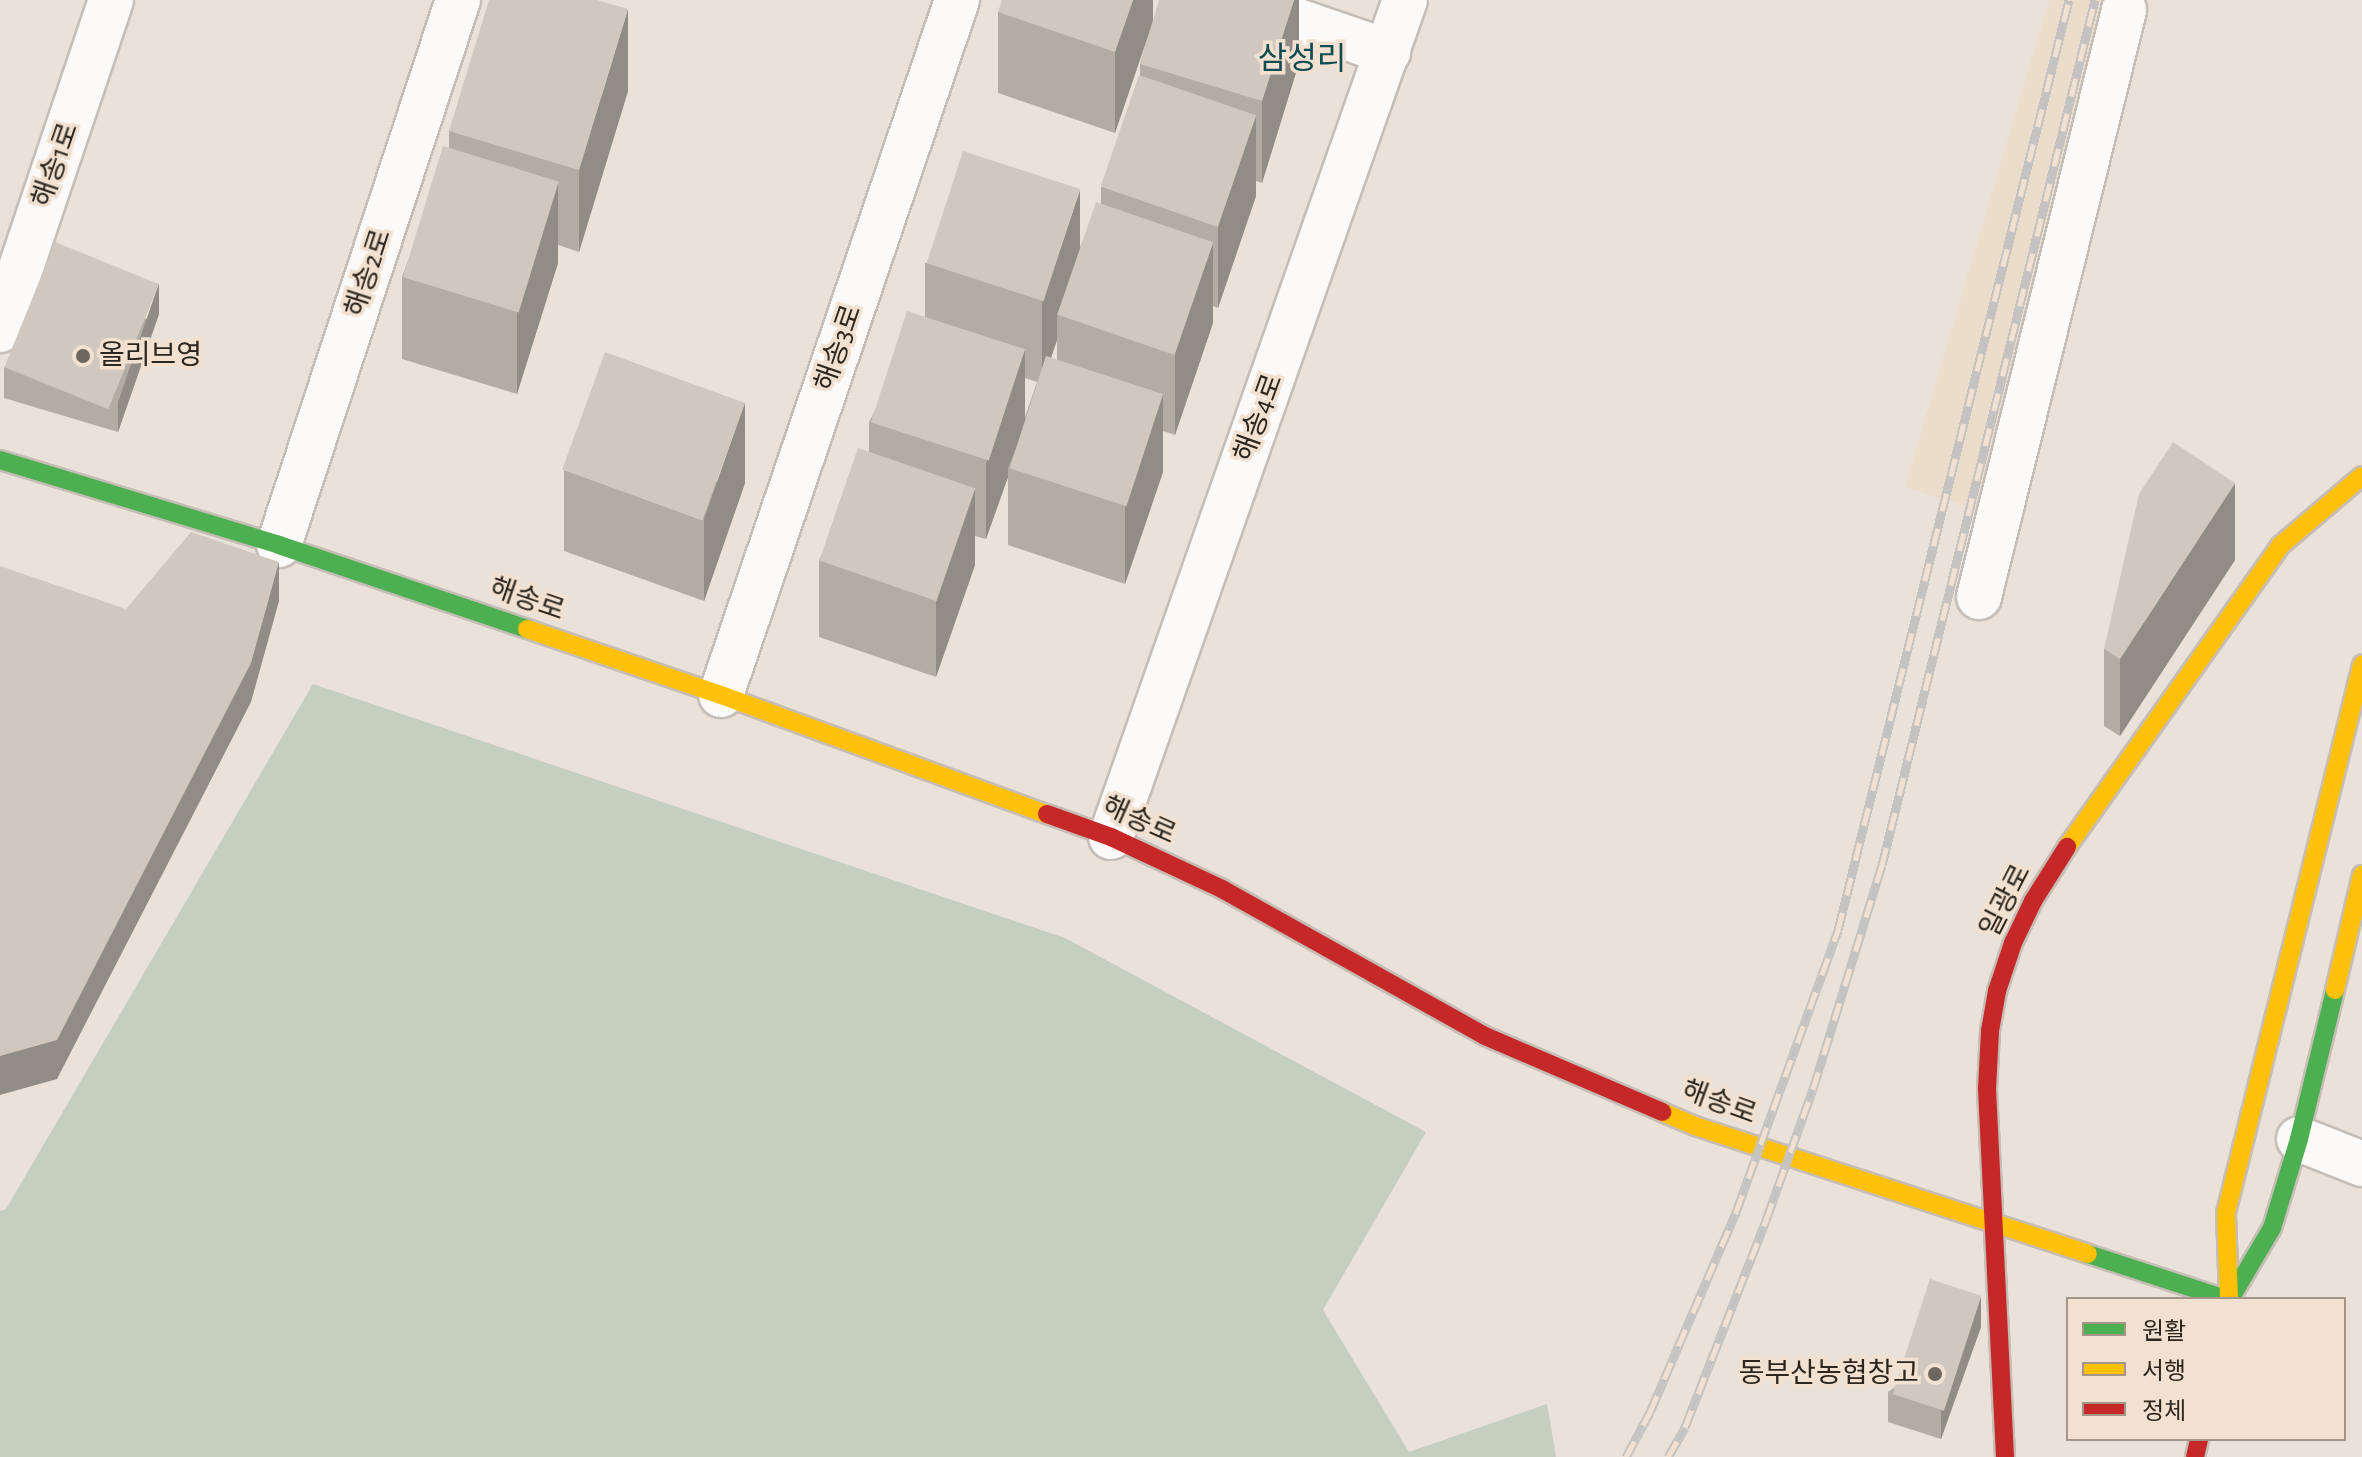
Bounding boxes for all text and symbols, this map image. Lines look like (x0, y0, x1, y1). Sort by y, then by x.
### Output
district label: 삼성리 (1258, 40, 1346, 78)
street label: 해송1로 (26, 118, 86, 212)
street label: 해송2로 (339, 225, 399, 321)
street label: 해송3로 (809, 301, 869, 395)
place label: 올리브영 (99, 339, 202, 373)
marker: 올리브영 (74, 347, 92, 365)
street label: 해송4로 (1228, 370, 1290, 466)
street label: 해송로 (485, 572, 569, 628)
street label: 해송로 (1097, 790, 1181, 852)
street label: 일광로 (1973, 859, 2039, 943)
street label: 해송로 (1677, 1074, 1761, 1132)
legend (2066, 1297, 2346, 1441)
text: 원활 (2142, 1320, 2186, 1344)
place label: 동부산농협창고 (1739, 1357, 1919, 1391)
text: 서행 (2142, 1360, 2186, 1384)
marker: 동부산농협창고 (1926, 1365, 1944, 1383)
text: 정체 (2142, 1400, 2186, 1424)

